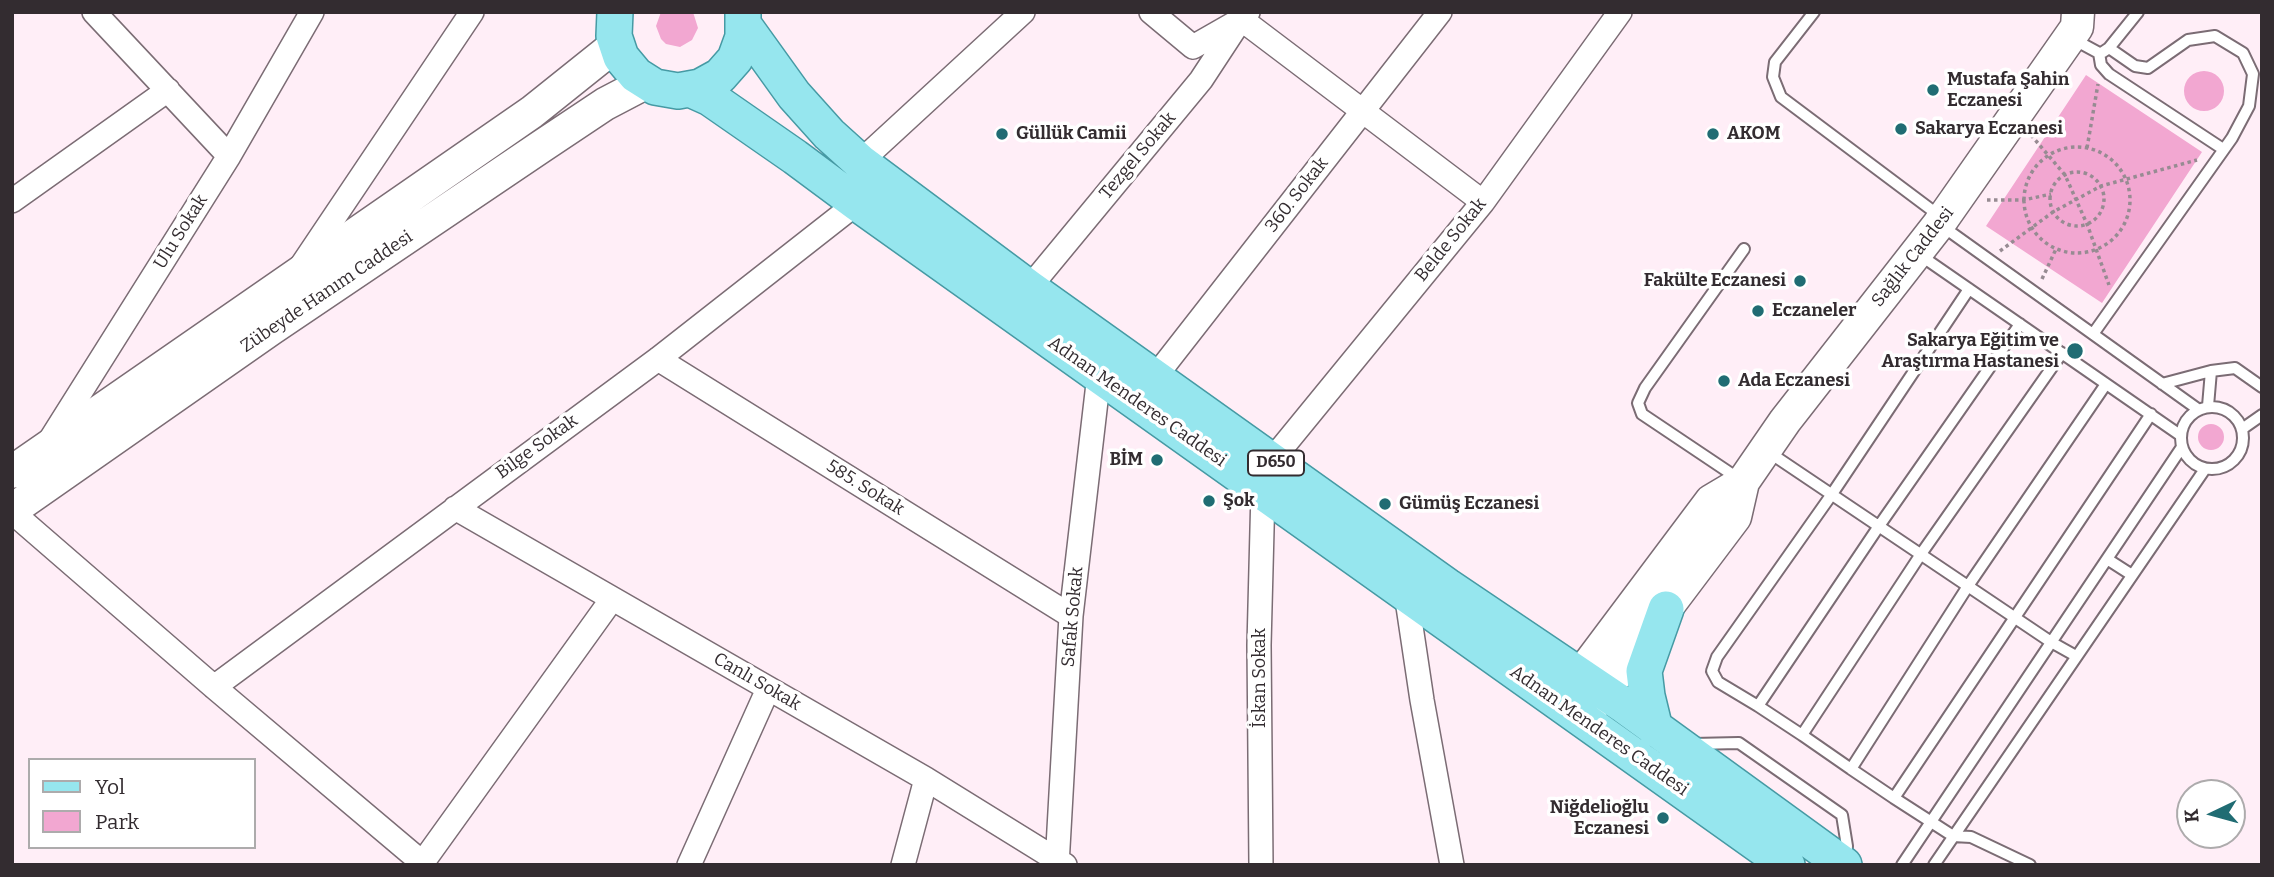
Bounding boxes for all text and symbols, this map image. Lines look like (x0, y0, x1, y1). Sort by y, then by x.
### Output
place label: Mustafa Şahin Eczanesi (1947, 69, 2069, 112)
marker: Mustafa Şahin Eczanesi (1925, 82, 1941, 98)
street label: Tezgel Sokak (1095, 108, 1181, 204)
place label: Sakarya Eczanesi (1915, 118, 2063, 140)
marker: Sakarya Eczanesi (1893, 121, 1909, 137)
place label: Güllük Camii (1016, 123, 1126, 145)
place label: AKOM (1727, 123, 1781, 145)
marker: Güllük Camii (994, 126, 1010, 142)
marker: AKOM (1705, 126, 1721, 142)
street label: 360. Sokak (1261, 153, 1333, 237)
street label: Ulu Sokak (150, 191, 212, 273)
street label: Belde Sokak (1411, 194, 1491, 286)
street label: Sağlık Caddesi (1867, 203, 1959, 311)
street label: Zübeyde Hanım Caddesi (237, 226, 417, 358)
place label: Fakülte Eczanesi (1644, 270, 1786, 292)
marker: Fakülte Eczanesi (1792, 273, 1808, 289)
place label: Eczaneler (1772, 300, 1857, 322)
marker: Eczaneler (1750, 303, 1766, 319)
place label: Sakarya Eğitim ve Araştırma Hastanesi (1882, 330, 2059, 372)
street label: Adnan Menderes Caddesi (1044, 332, 1230, 472)
marker: Sakarya Eğitim ve Araştırma Hastanesi (2065, 341, 2085, 361)
place label: Ada Eczanesi (1738, 370, 1850, 392)
marker: Ada Eczanesi (1716, 373, 1732, 389)
street label: Bilge Sokak (492, 410, 582, 484)
place label: BİM (1110, 449, 1143, 471)
road number: D650 (1248, 450, 1304, 476)
marker: BİM (1149, 452, 1165, 468)
street label: 585. Sokak (822, 456, 908, 520)
place label: Şok (1223, 490, 1255, 512)
marker: Şok (1201, 493, 1217, 509)
place label: Gümüş Eczanesi (1399, 493, 1539, 515)
marker: Gümüş Eczanesi (1377, 496, 1393, 512)
street label: Safak Sokak (1058, 566, 1088, 668)
street label: İskan Sokak (1249, 628, 1271, 728)
street label: Canlı Sokak (709, 648, 805, 716)
street label: Adnan Menderes Caddesi (1506, 661, 1692, 801)
legend (28, 758, 256, 849)
text: Yol (95, 774, 125, 800)
north arrow (2176, 779, 2246, 849)
place label: Niğdelioğlu Eczanesi (1550, 797, 1649, 840)
text: K (2180, 808, 2204, 824)
text: Park (95, 809, 139, 835)
marker: Niğdelioğlu Eczanesi (1655, 810, 1671, 826)

